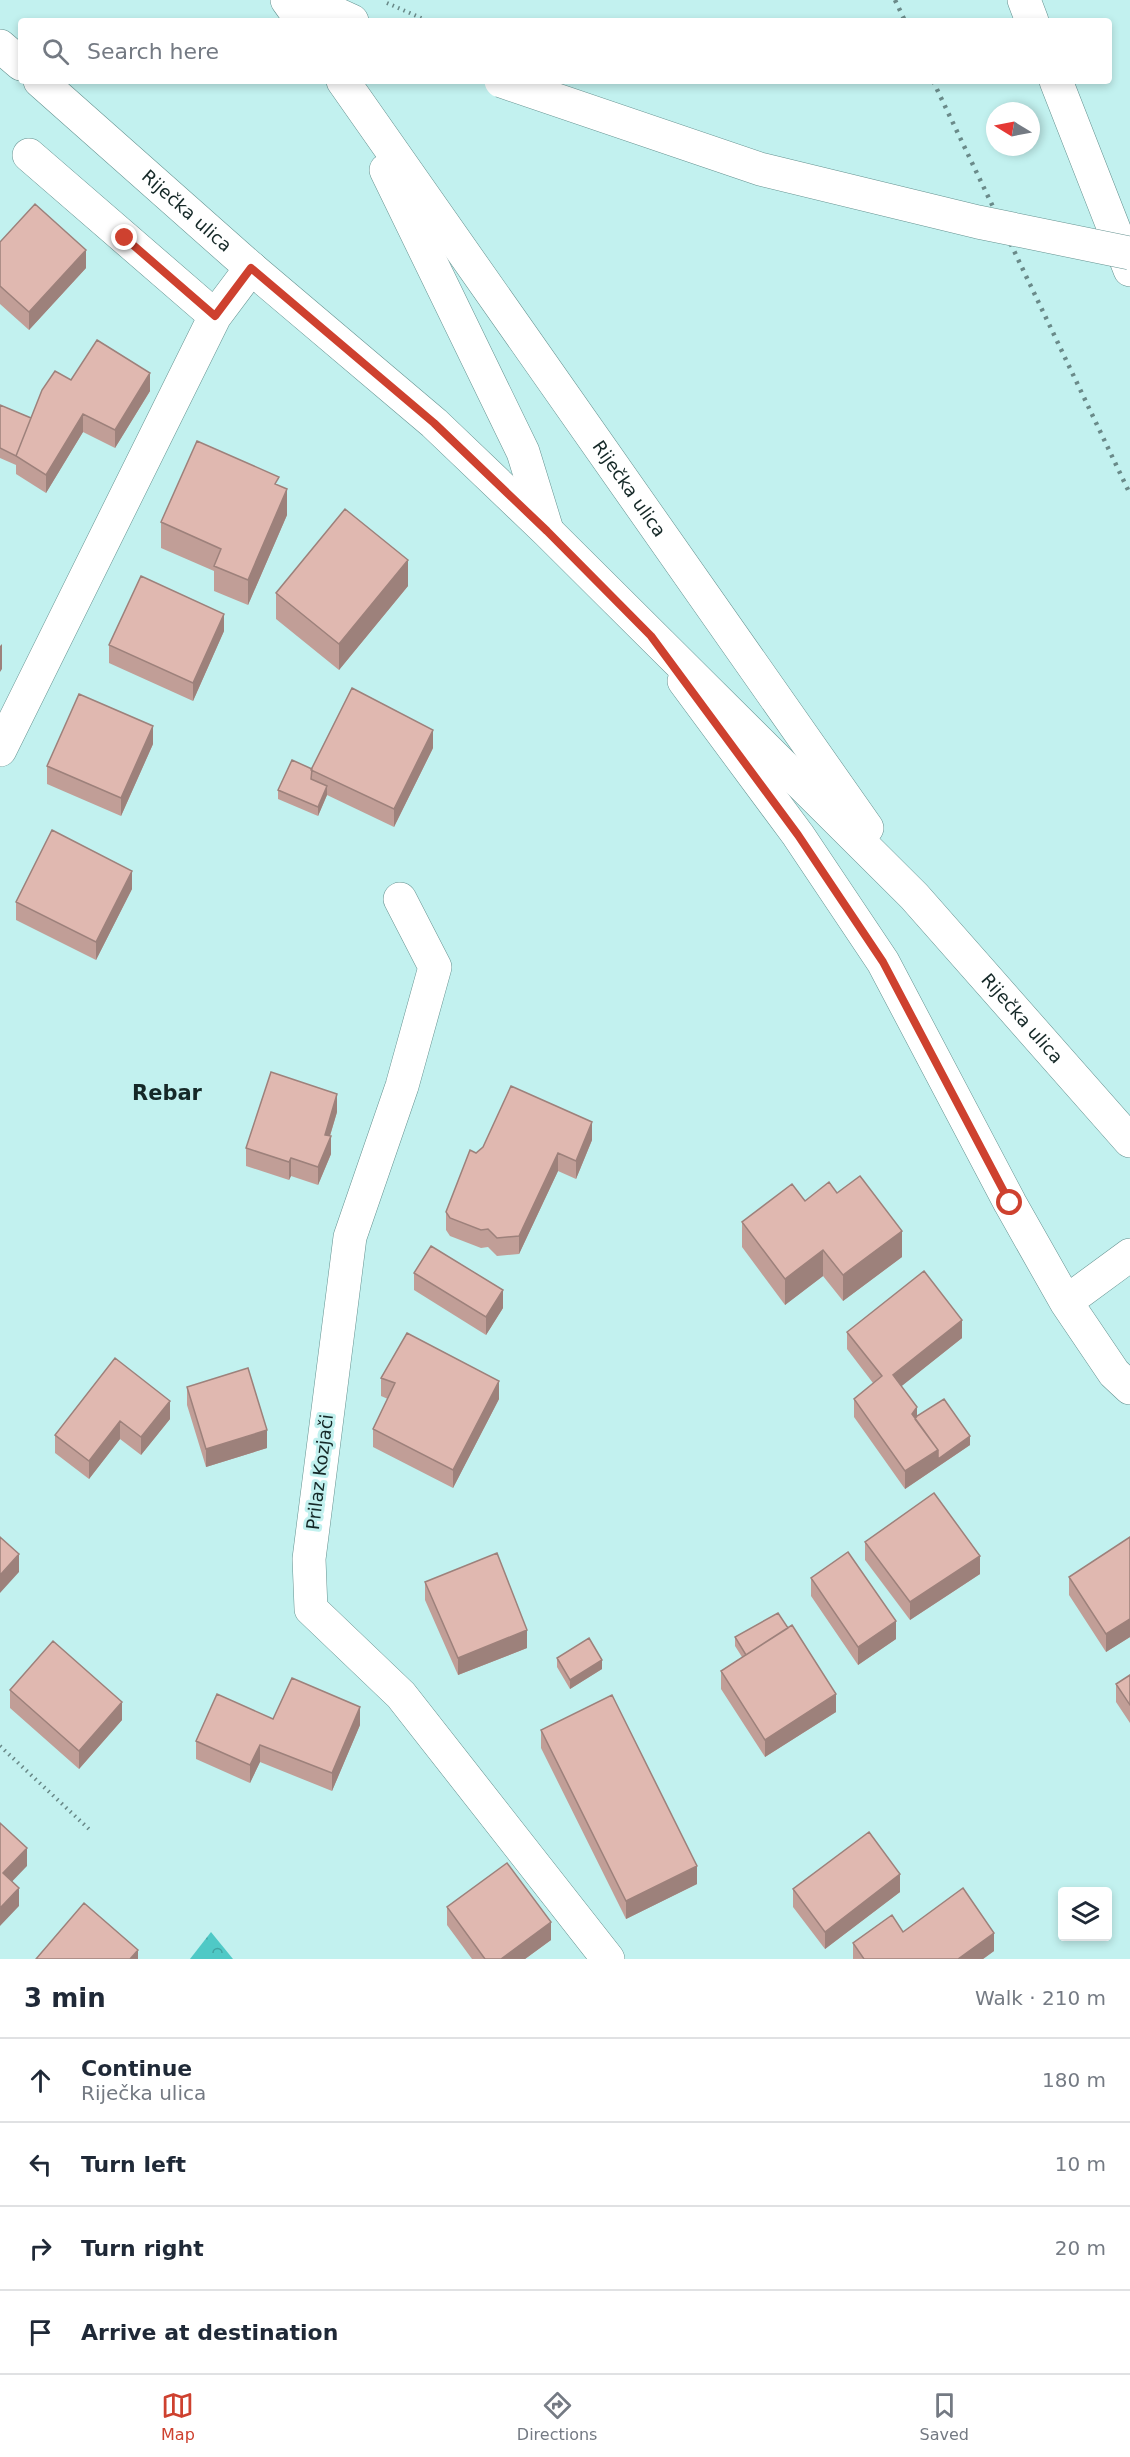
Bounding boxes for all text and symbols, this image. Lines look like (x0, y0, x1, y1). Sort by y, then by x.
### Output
search box (18, 18, 1112, 84)
icon: search (39, 35, 72, 68)
text: Search here (87, 39, 219, 64)
north arrow (986, 102, 1040, 156)
street label: Riječka ulica (138, 165, 236, 256)
route end (111, 224, 137, 250)
street label: Riječka ulica (588, 436, 670, 541)
street label: Riječka ulica (977, 969, 1068, 1067)
district label: Rebar (132, 1081, 203, 1105)
route start (996, 1189, 1022, 1215)
street label: Prilaz Kozjači (302, 1413, 337, 1531)
map controls (1058, 1887, 1112, 1941)
button: layers (1058, 1887, 1112, 1941)
text: 3 min (24, 1983, 106, 2013)
text: Walk · 210 m (975, 1986, 1106, 2010)
text: Continue (81, 2056, 192, 2081)
icon: ahead (24, 2064, 57, 2097)
text: 180 m (1042, 2068, 1106, 2092)
text: Riječka ulica (81, 2081, 206, 2105)
icon: left (24, 2148, 57, 2181)
text: Turn left (81, 2152, 186, 2177)
text: 10 m (1055, 2152, 1106, 2176)
icon: right (24, 2232, 57, 2265)
text: Turn right (81, 2236, 204, 2261)
text: 20 m (1055, 2236, 1106, 2260)
icon: arrive (24, 2316, 57, 2349)
text: Arrive at destination (81, 2320, 338, 2345)
tab: Map (161, 2389, 195, 2444)
tab: Directions (517, 2389, 597, 2444)
tab: Saved (920, 2389, 969, 2444)

